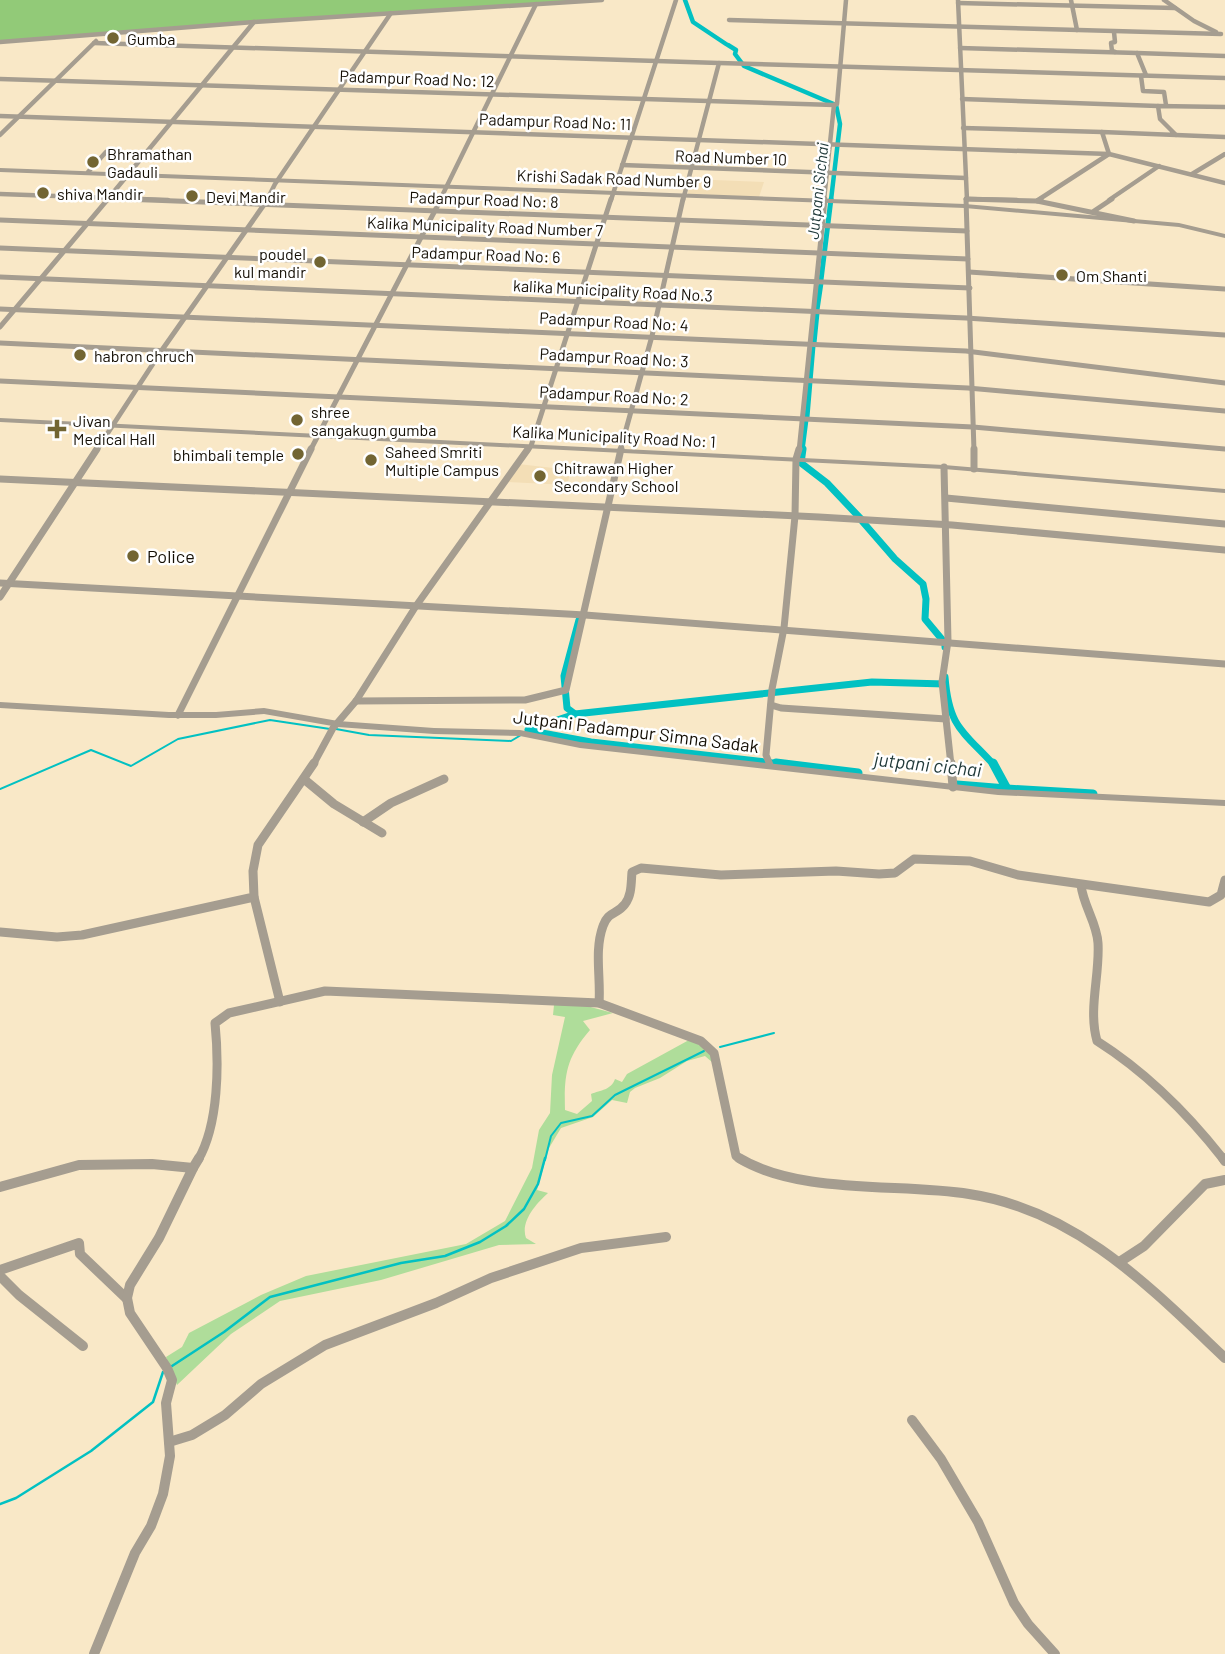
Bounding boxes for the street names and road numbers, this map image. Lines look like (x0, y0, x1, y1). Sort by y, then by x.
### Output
street label: Padampur Road No: 12 (339, 66, 495, 90)
street label: Padampur Road No: 11 (479, 109, 631, 133)
street label: Road Number 10 (675, 146, 787, 168)
street label: Krishi Sadak Road Number 9 (516, 165, 712, 191)
street label: Padampur Road No: 8 (409, 187, 559, 211)
street label: Kalika Municipality Road Number 7 (367, 212, 604, 240)
street label: Padampur Road No: 6 (411, 242, 561, 266)
street label: kalika Municipality Road No.3 (513, 275, 713, 305)
street label: Padampur Road No: 4 (539, 308, 689, 334)
street label: Padampur Road No: 3 (539, 344, 689, 370)
street label: Padampur Road No: 2 (539, 382, 689, 408)
street label: Kalika Municipality Road No: 1 (512, 421, 716, 451)
street label: Jutpani Padampur Simna Sadak (512, 705, 760, 757)

